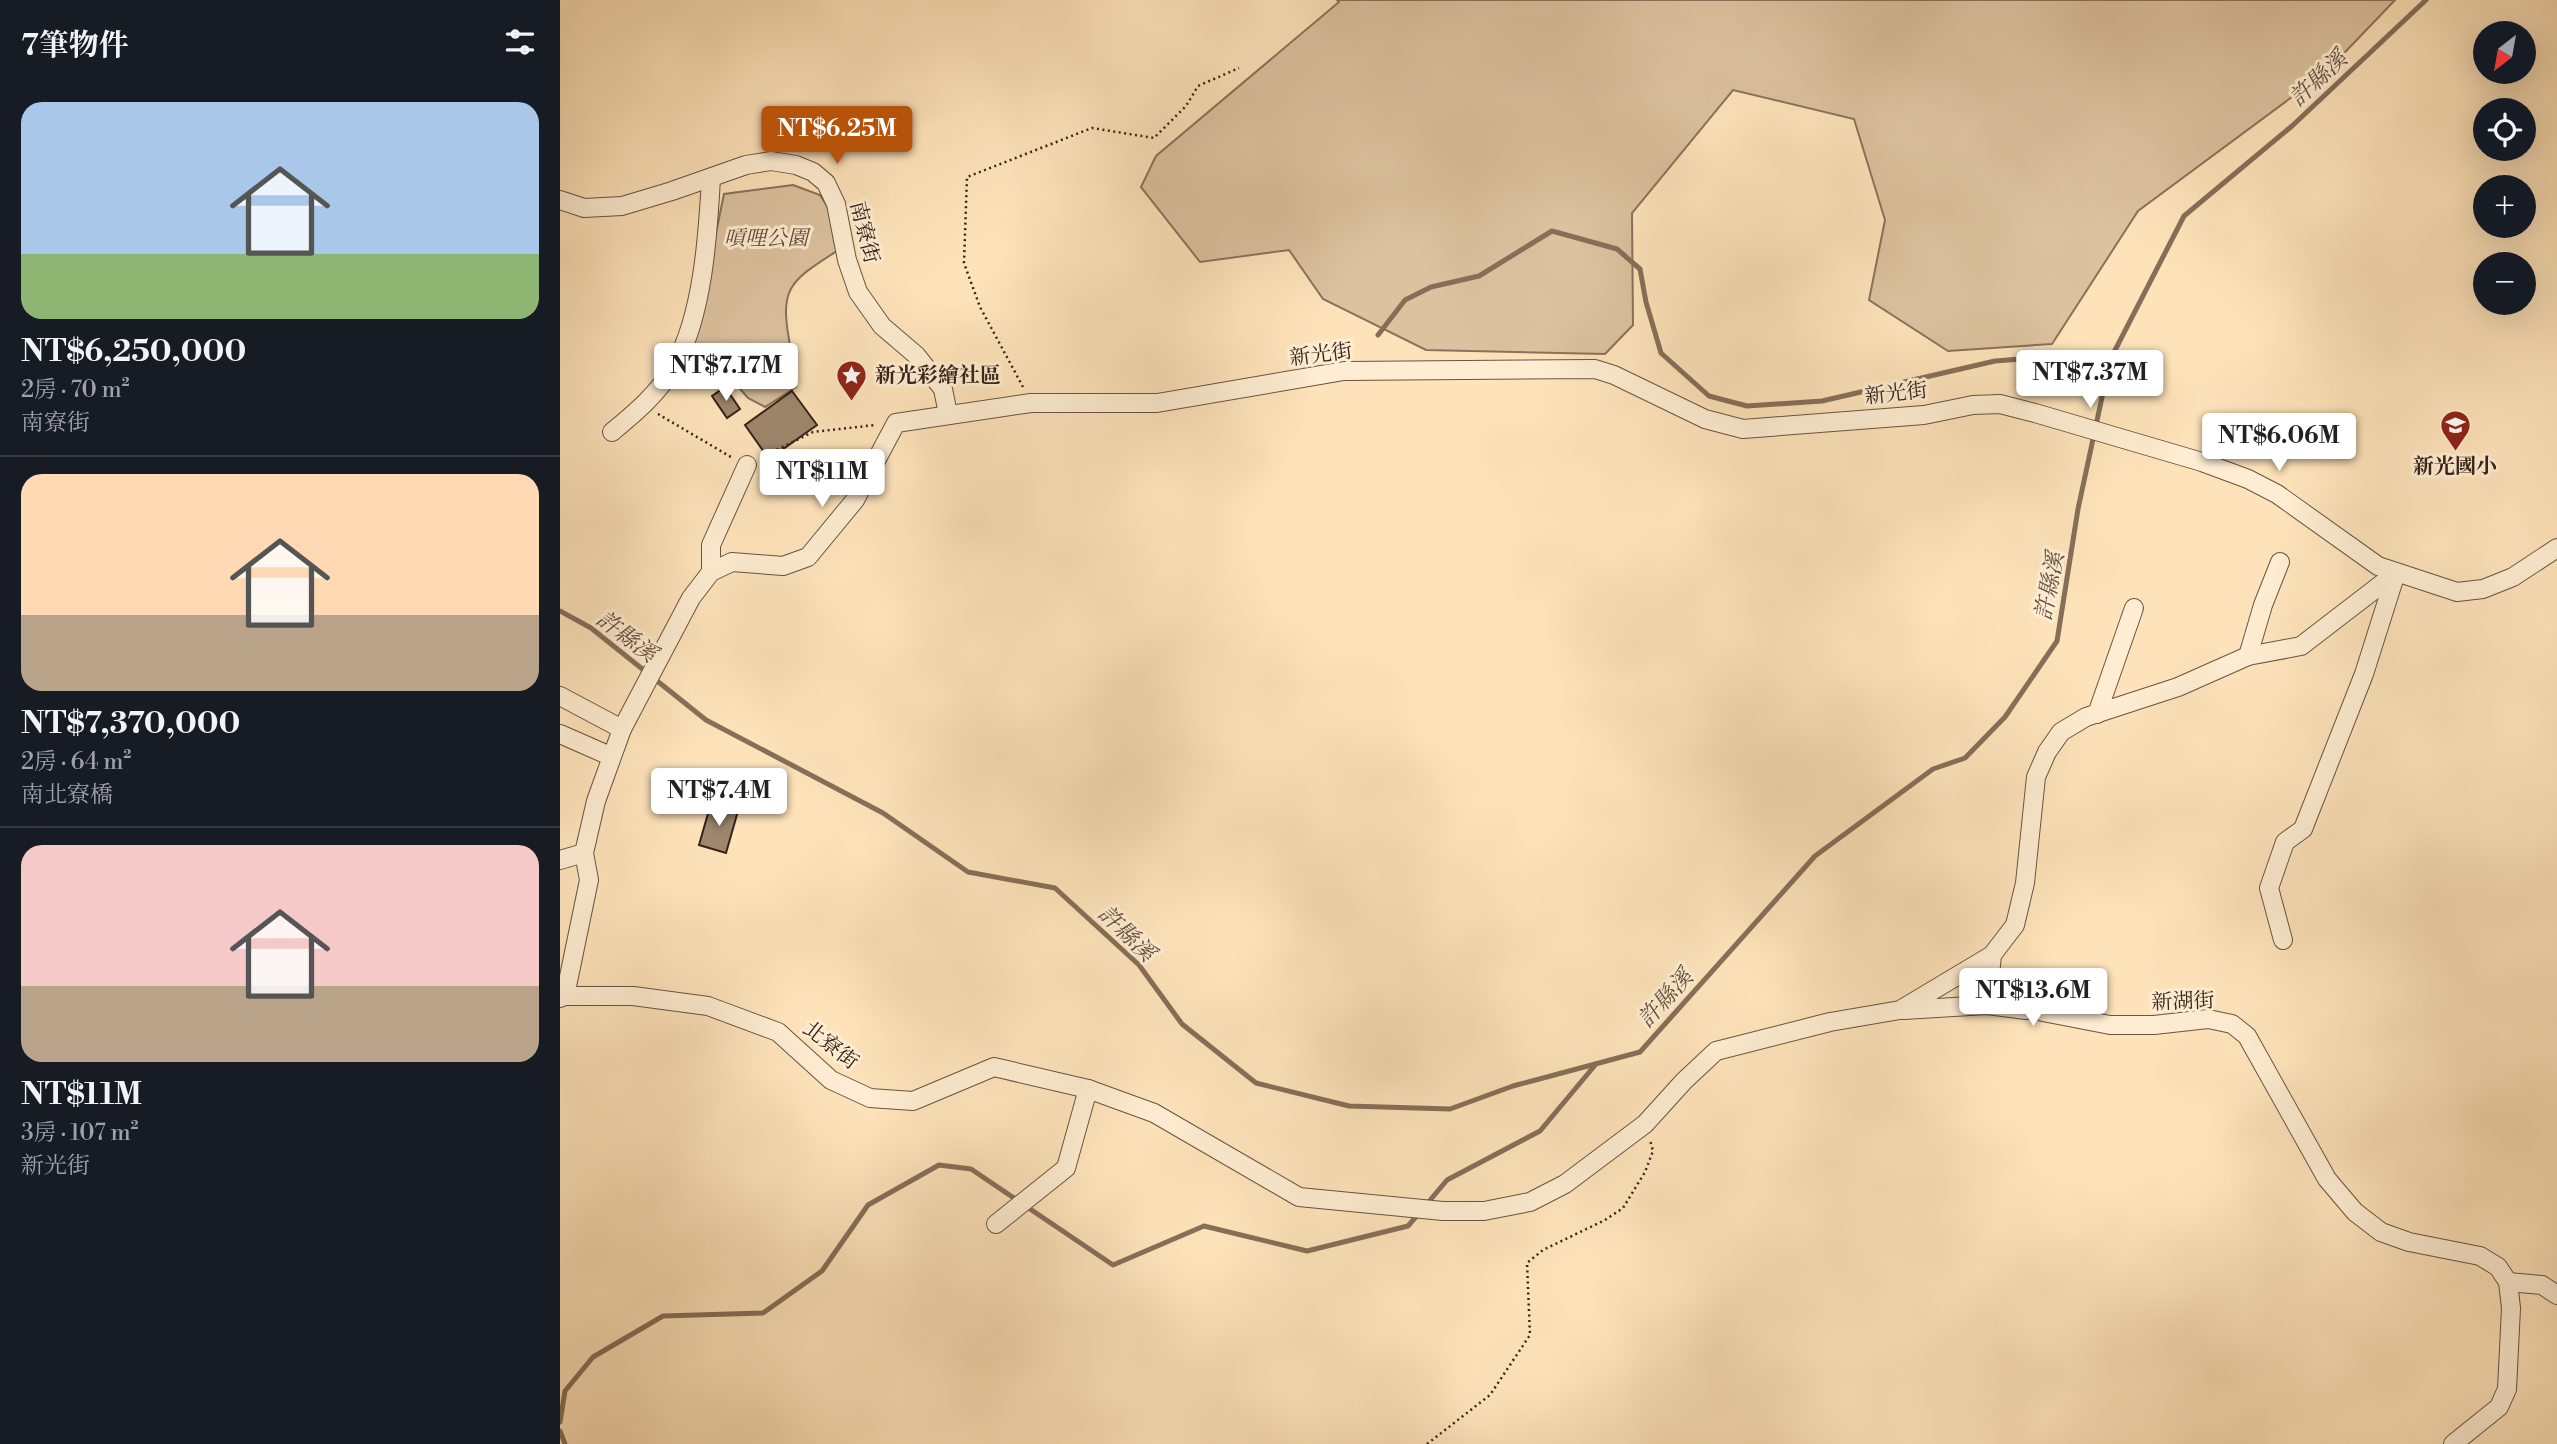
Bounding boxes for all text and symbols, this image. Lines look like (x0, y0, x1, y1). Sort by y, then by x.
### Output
north arrow (2473, 21, 2536, 84)
map controls (2473, 21, 2536, 315)
icon: filters (501, 23, 539, 61)
text: 7筆物件 (21, 27, 129, 65)
water label: 許縣溪 (2284, 43, 2356, 112)
button: locate (2473, 98, 2536, 161)
pin: NT$6.25M (765, 106, 909, 166)
text: NT$6.25M (777, 115, 897, 143)
icon: home (217, 148, 343, 274)
button: + (2473, 175, 2536, 238)
street label: 南寮街 (844, 199, 884, 266)
park label: 嗊哩公園 (724, 226, 811, 252)
button: − (2473, 252, 2536, 315)
text: NT$6,250,000 (21, 333, 246, 371)
street label: 新光街 (1288, 338, 1354, 372)
pin: NT$7.17M (654, 344, 798, 403)
pin: NT$7.37M (2018, 350, 2162, 410)
text: NT$7.17M (670, 352, 782, 380)
place icon: 新光彩繪社區 (835, 358, 869, 402)
text: NT$7.37M (2032, 359, 2148, 387)
place label: 新光彩繪社區 (875, 363, 1001, 389)
text: 2房 · 70 m² (21, 376, 130, 404)
street label: 新光街 (1863, 378, 1929, 410)
text: 南寮街 (21, 409, 90, 437)
school or university icon: 新光國小 (2438, 409, 2472, 453)
pin: NT$6.06M (2207, 414, 2351, 473)
text: NT$6.06M (2218, 422, 2340, 450)
pin: NT$11M (765, 449, 879, 509)
place label: 新光國小 (2413, 454, 2497, 480)
text: NT$11M (776, 458, 868, 486)
icon: home (217, 520, 343, 646)
water label: 許縣溪 (2030, 547, 2071, 623)
water label: 許縣溪 (590, 605, 665, 671)
text: NT$7,370,000 (21, 705, 240, 743)
text: 2房 · 64 m² (21, 748, 131, 776)
pin: NT$7.4M (654, 768, 784, 828)
text: NT$7.4M (667, 777, 771, 805)
text: 南北寮橋 (21, 781, 113, 809)
icon: home (217, 891, 343, 1017)
water label: 許縣溪 (1092, 900, 1163, 970)
water label: 許縣溪 (1632, 961, 1701, 1034)
pin: NT$13.6M (1961, 968, 2105, 1028)
text: NT$13.6M (1975, 977, 2091, 1005)
street label: 新湖街 (2151, 988, 2215, 1016)
street label: 北寮街 (798, 1016, 863, 1075)
text: NT$11M (21, 1076, 142, 1114)
text: 3房 · 107 m² (21, 1119, 139, 1147)
text: 新光街 (21, 1152, 90, 1180)

